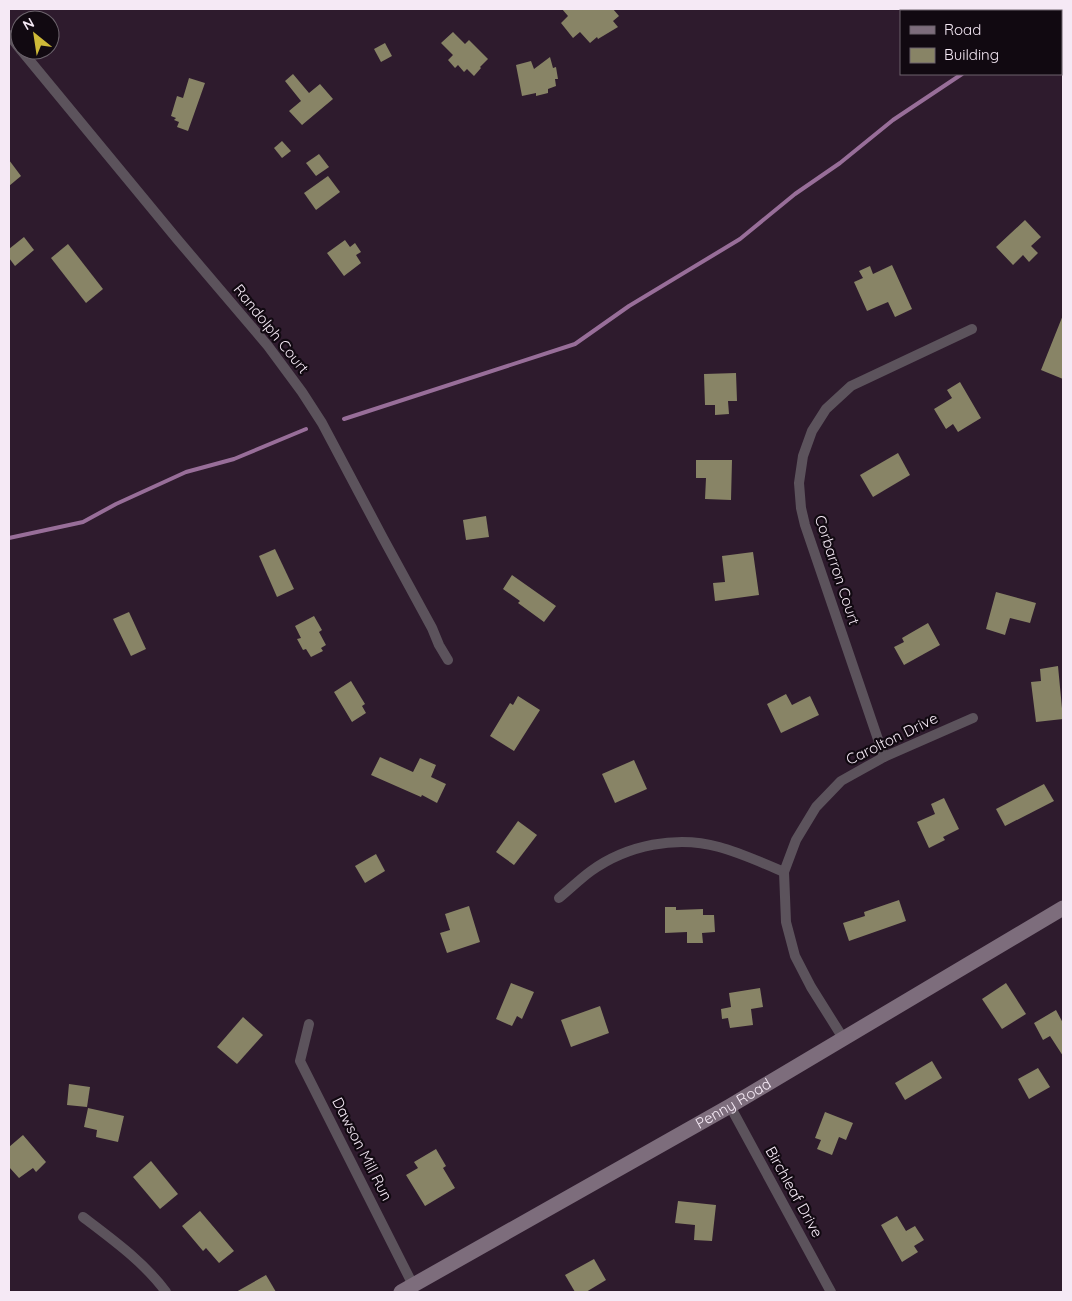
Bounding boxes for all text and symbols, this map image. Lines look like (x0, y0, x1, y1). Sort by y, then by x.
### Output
north arrow (10, 10, 60, 60)
legend (900, 10, 1062, 75)
text: N (20, 13, 37, 34)
text: Road (944, 20, 981, 39)
text: Building (944, 45, 999, 64)
street label: Randolph Court (230, 280, 313, 377)
street label: Corbarron Court (811, 513, 864, 627)
street label: Carolton Drive (843, 708, 941, 769)
street label: Penny Road (692, 1074, 774, 1133)
street label: Dawson Mill Run (328, 1094, 397, 1204)
street label: Birchleaf Drive (762, 1143, 827, 1241)

